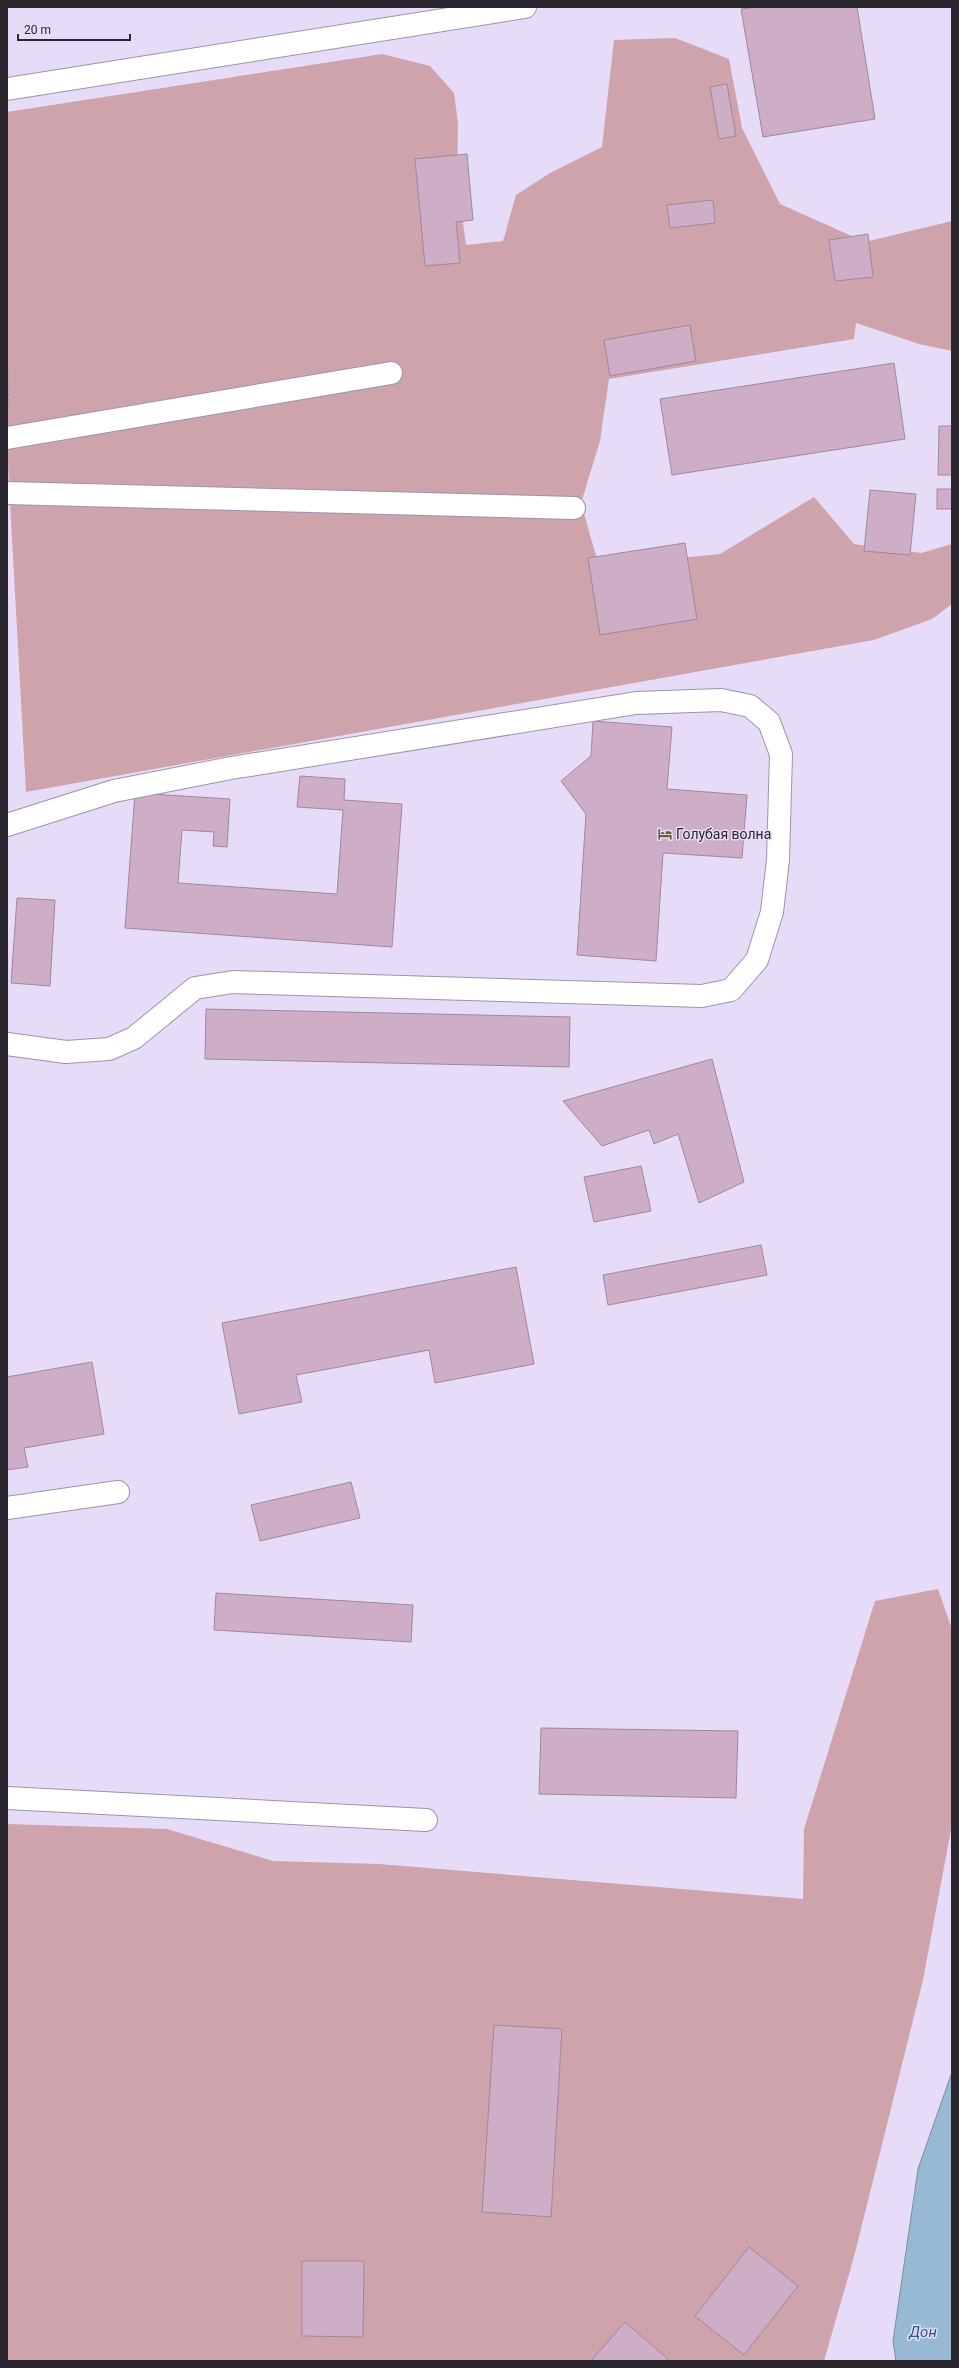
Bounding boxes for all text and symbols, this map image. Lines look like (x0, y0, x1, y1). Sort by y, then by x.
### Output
scale bar (18, 16, 130, 42)
text: 20 m (24, 23, 51, 37)
hotel icon: Голубая волна (657, 826, 673, 842)
place label: Голубая волна (676, 826, 771, 842)
water label: Дон (908, 2323, 937, 2341)

